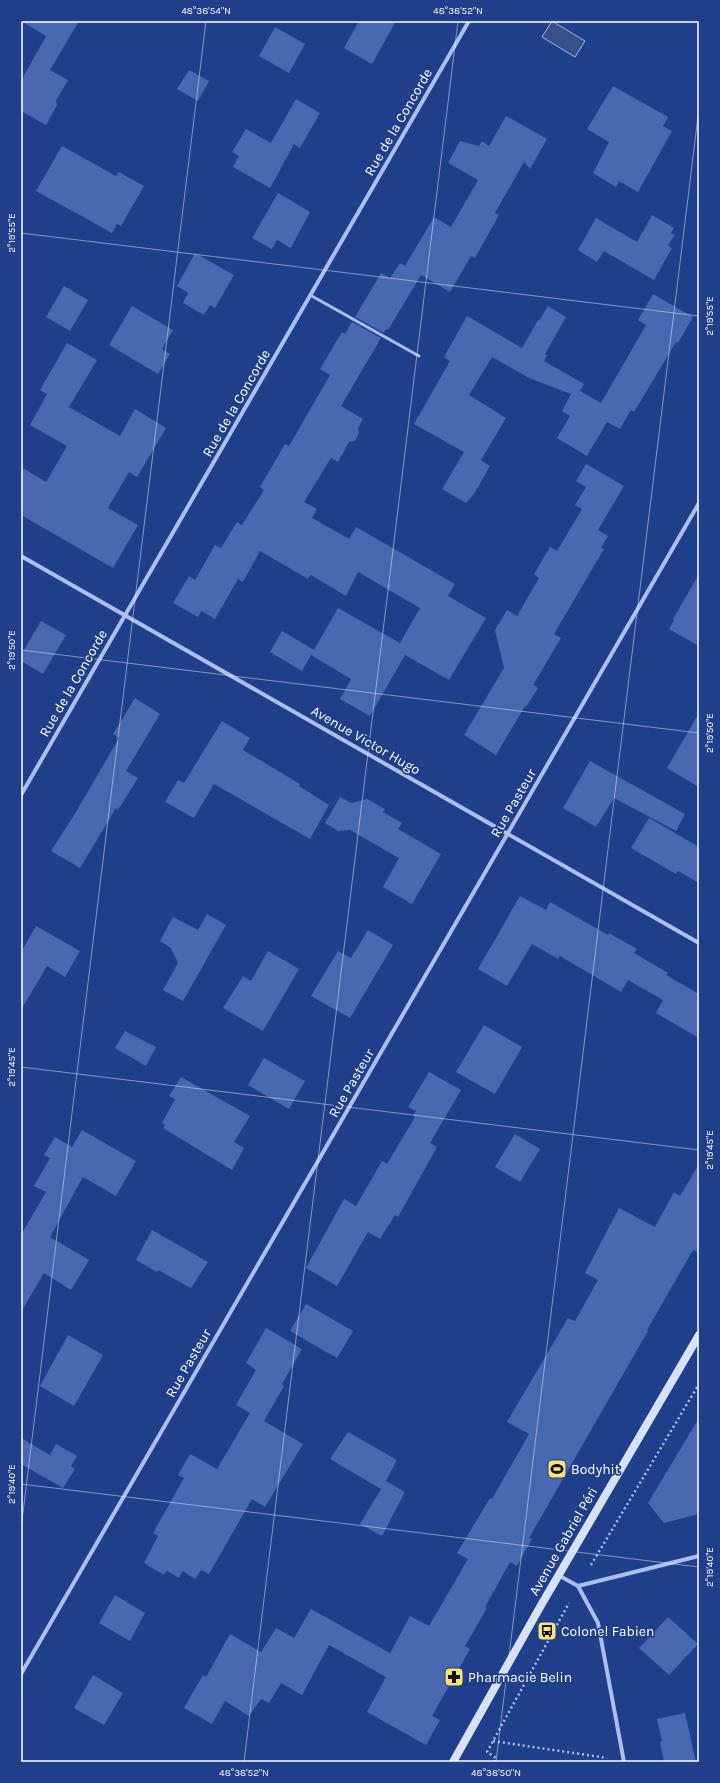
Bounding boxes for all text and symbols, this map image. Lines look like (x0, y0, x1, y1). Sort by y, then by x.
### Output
text: 48°38'54"N (181, 5, 231, 17)
text: 48°38'52"N (433, 5, 483, 17)
street label: Rue de la Concorde (361, 65, 436, 179)
text: 2°19'55"E (6, 213, 18, 253)
text: 2°19'55"E (704, 296, 716, 336)
street label: Rue de la Concorde (199, 346, 274, 460)
street label: Rue de la Concorde (36, 626, 111, 740)
text: 2°19'50"E (6, 630, 18, 670)
street label: Avenue Victor Hugo (308, 702, 423, 779)
text: 2°19'50"E (704, 713, 716, 753)
street label: Rue Pasteur (487, 765, 540, 841)
street label: Rue Pasteur (325, 1045, 378, 1121)
text: 2°19'45"E (6, 1047, 18, 1087)
text: 2°19'45"E (704, 1130, 716, 1170)
street label: Rue Pasteur (162, 1325, 215, 1401)
sports icon: Bodyhit (546, 1458, 568, 1480)
place label: Bodyhit (571, 1461, 620, 1478)
text: 2°19'40"E (6, 1464, 18, 1504)
street label: Avenue Gabriel Péri (526, 1484, 601, 1598)
text: 2°19'40"E (704, 1547, 716, 1587)
bus stop icon: Colonel Fabien (536, 1620, 558, 1642)
place label: Colonel Fabien (561, 1623, 655, 1640)
pharmacy icon: Pharmacie Belin (443, 1666, 465, 1688)
place label: Pharmacie Belin (468, 1669, 572, 1686)
text: 48°38'52"N (219, 1767, 269, 1779)
text: 48°38'50"N (471, 1767, 521, 1779)

